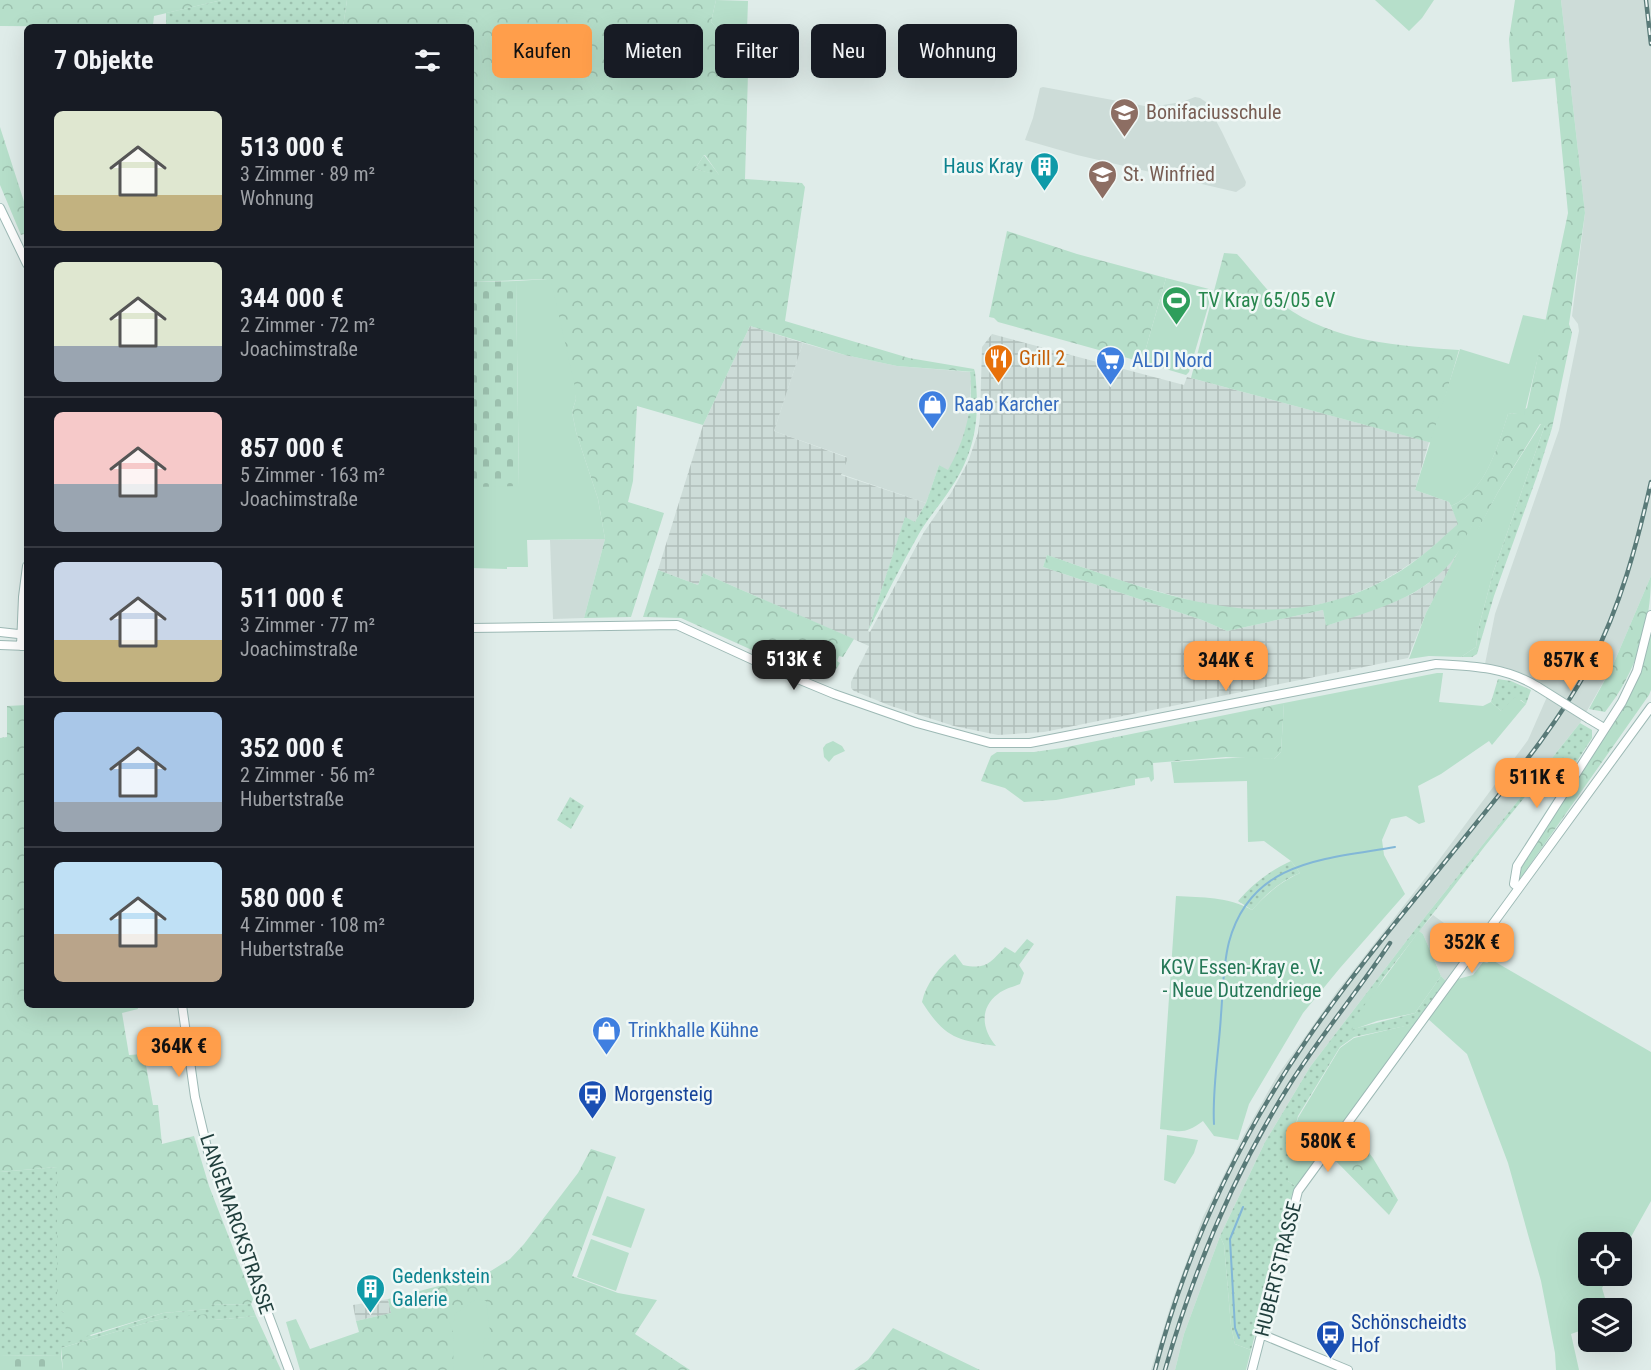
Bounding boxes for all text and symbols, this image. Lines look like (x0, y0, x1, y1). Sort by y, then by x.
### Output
chip: Kaufen (492, 24, 592, 78)
chip: Mieten (604, 24, 703, 78)
chip: Filter (715, 24, 799, 78)
chip: Neu (811, 24, 886, 78)
chip: Wohnung (898, 24, 1017, 78)
icon: filters (411, 44, 444, 77)
text: 7 Objekte (54, 45, 153, 75)
school or university icon: Bonifaciusschule (1109, 96, 1141, 138)
place label: Bonifaciusschule (1146, 100, 1281, 124)
text: 513 000 € (240, 132, 344, 162)
icon: home (102, 135, 174, 207)
building icon: Haus Kray (1028, 150, 1060, 192)
place label: Haus Kray (943, 154, 1023, 178)
school or university icon: St. Winfried (1086, 158, 1118, 200)
text: 3 Zimmer · 89 m² (240, 162, 375, 186)
place label: St. Winfried (1123, 162, 1215, 186)
text: Wohnung (240, 186, 314, 210)
text: 344 000 € (240, 283, 344, 313)
sports icon: TV Kray 65/05 eV (1161, 284, 1193, 326)
icon: home (102, 286, 174, 358)
place label: TV Kray 65/05 eV (1198, 288, 1335, 312)
text: 2 Zimmer · 72 m² (240, 313, 375, 337)
text: Joachimstraße (240, 337, 358, 361)
restaurant icon: Grill 2 (982, 342, 1014, 384)
supermarket icon: ALDI Nord (1095, 344, 1127, 386)
place label: Grill 2 (1019, 346, 1065, 370)
place label: ALDI Nord (1132, 348, 1212, 372)
shop icon: Raab Karcher (917, 388, 949, 430)
place label: Raab Karcher (954, 392, 1059, 416)
text: 857 000 € (240, 433, 344, 463)
icon: home (102, 436, 174, 508)
text: 5 Zimmer · 163 m² (240, 463, 385, 487)
text: Joachimstraße (240, 487, 358, 511)
text: 511 000 € (240, 583, 344, 613)
icon: home (102, 586, 174, 658)
text: 3 Zimmer · 77 m² (240, 613, 375, 637)
text: Joachimstraße (240, 637, 358, 661)
pin: 513K € (745, 640, 843, 691)
pin: 344K € (1177, 641, 1275, 692)
pin: 857K € (1522, 641, 1620, 692)
text: 513K € (766, 647, 822, 671)
text: 344K € (1198, 648, 1254, 672)
text: 857K € (1543, 648, 1599, 672)
text: 352 000 € (240, 733, 344, 763)
icon: home (102, 736, 174, 808)
pin: 511K € (1488, 758, 1586, 809)
text: 2 Zimmer · 56 m² (240, 763, 375, 787)
text: 511K € (1509, 765, 1565, 789)
text: Hubertstraße (240, 787, 344, 811)
text: 580 000 € (240, 883, 344, 913)
icon: home (102, 886, 174, 958)
text: 4 Zimmer · 108 m² (240, 913, 385, 937)
pin: 352K € (1423, 923, 1521, 974)
text: 352K € (1444, 930, 1500, 954)
text: Hubertstraße (240, 937, 344, 961)
park label: KGV Essen-Kray e. V. - Neue Dutzendriege (1161, 955, 1323, 1002)
shop icon: Trinkhalle Kühne (591, 1014, 623, 1056)
place label: Trinkhalle Kühne (628, 1018, 759, 1042)
pin: 364K € (130, 1027, 228, 1078)
text: 364K € (151, 1034, 207, 1058)
bus stop icon: Morgensteig (577, 1078, 609, 1120)
place label: Morgensteig (614, 1082, 713, 1106)
pin: 580K € (1279, 1122, 1377, 1173)
text: 580K € (1300, 1129, 1356, 1153)
street label: LANGEMARCKSTRASSE (195, 1131, 279, 1317)
street label: HUBERTSTRASSE (1250, 1199, 1306, 1339)
map controls (1578, 1232, 1632, 1352)
button: locate (1578, 1232, 1632, 1286)
place label: Gedenkstein Galerie (392, 1264, 490, 1311)
building icon: Gedenkstein Galerie (355, 1272, 387, 1314)
button: layers (1578, 1298, 1632, 1352)
place label: Schönscheidts Hof (1351, 1310, 1467, 1357)
bus stop icon: Schönscheidts Hof (1314, 1318, 1346, 1360)

